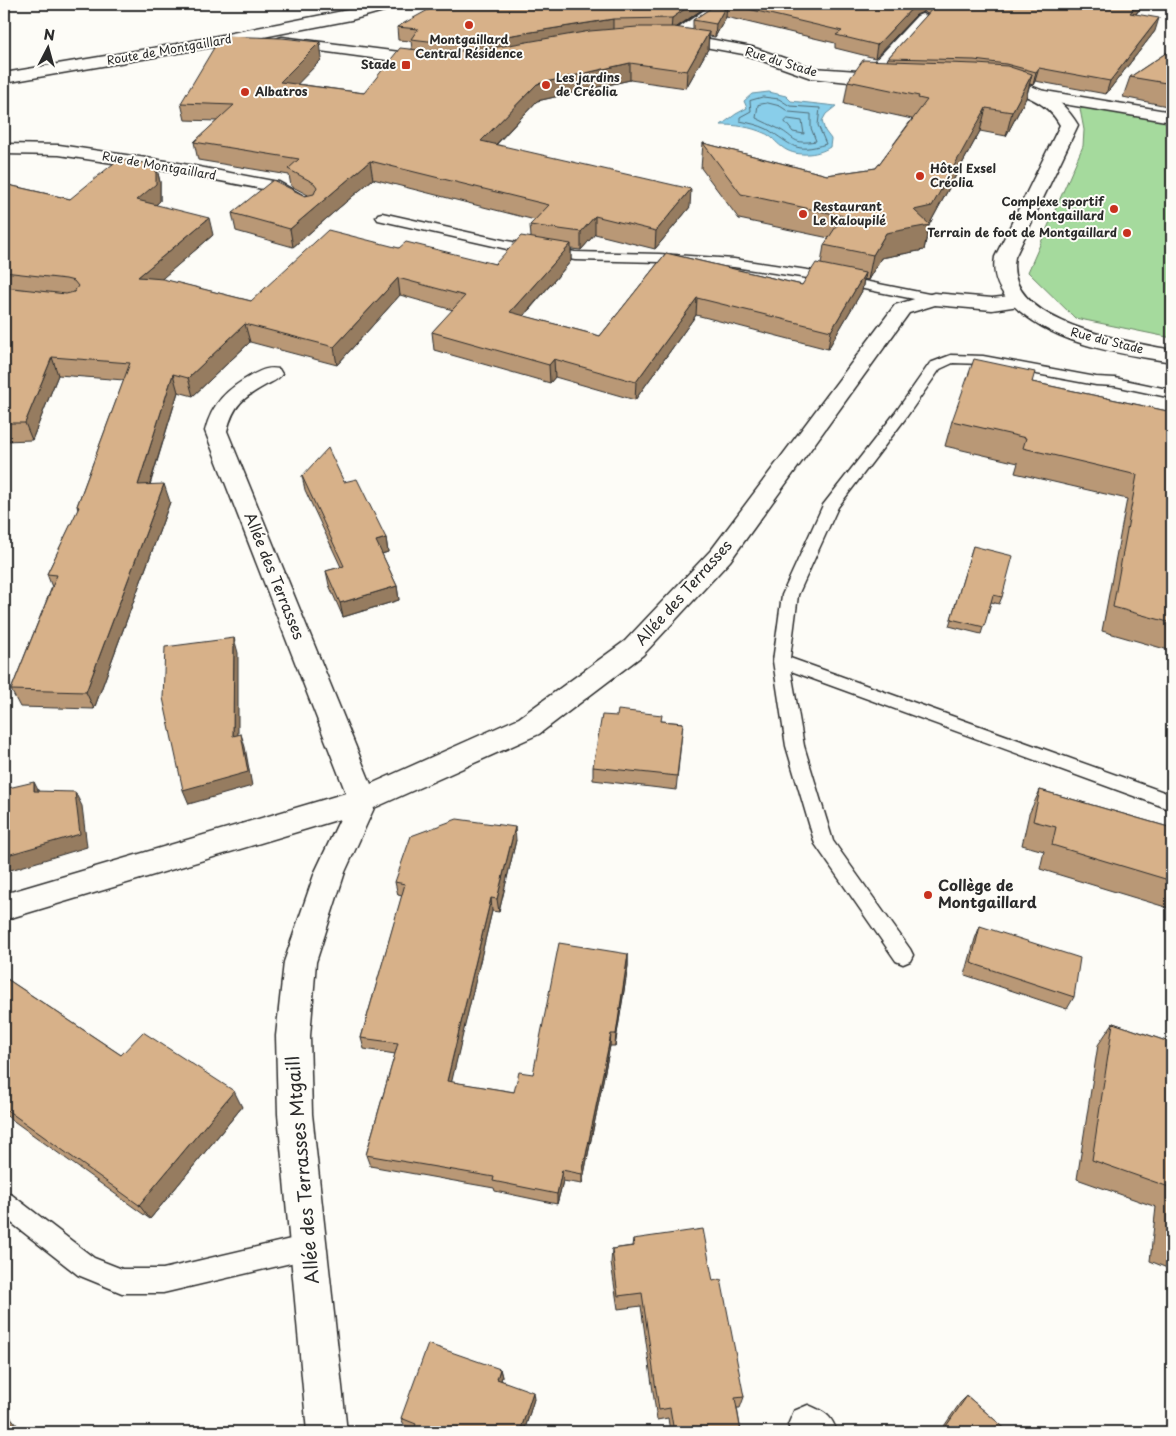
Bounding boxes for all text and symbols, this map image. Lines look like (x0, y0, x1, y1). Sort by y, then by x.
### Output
marker: Montgaillard Central Résidence (463, 19, 475, 31)
north arrow (22, 22, 72, 72)
text: N (43, 24, 56, 46)
street label: Route de Montgaillard (105, 29, 233, 69)
place label: Montgaillard Central Résidence (415, 30, 523, 62)
street label: Rue du Stade (743, 42, 820, 81)
place label: Stade (361, 55, 396, 73)
marker: Stade (400, 59, 412, 71)
place label: Les jardins de Créolia (556, 68, 620, 100)
marker: Les jardins de Créolia (540, 79, 552, 91)
place label: Albatros (254, 82, 308, 100)
marker: Albatros (239, 86, 251, 98)
street label: Rue de Montgaillard (101, 146, 218, 184)
place label: Hôtel Exsel Créolia (930, 159, 996, 191)
marker: Hôtel Exsel Créolia (914, 170, 926, 182)
place label: Complexe sportif de Montgaillard (1001, 192, 1105, 224)
place label: Restaurant Le Kaloupilé (813, 197, 886, 229)
marker: Complexe sportif de Montgaillard (1108, 203, 1120, 215)
marker: Restaurant Le Kaloupilé (797, 208, 809, 220)
place label: Terrain de foot de Montgaillard (927, 223, 1117, 241)
marker: Terrain de foot de Montgaillard (1121, 227, 1133, 239)
street label: Rue du Stade (1069, 322, 1146, 358)
street label: Allée des Terrasses (239, 508, 311, 642)
street label: Allée des Terrasses (629, 534, 737, 650)
place label: Collège de Montgaillard (938, 873, 1037, 913)
marker: Collège de Montgaillard (922, 889, 934, 901)
street label: Allée des Terrasses Mtgaill (278, 1055, 325, 1285)

